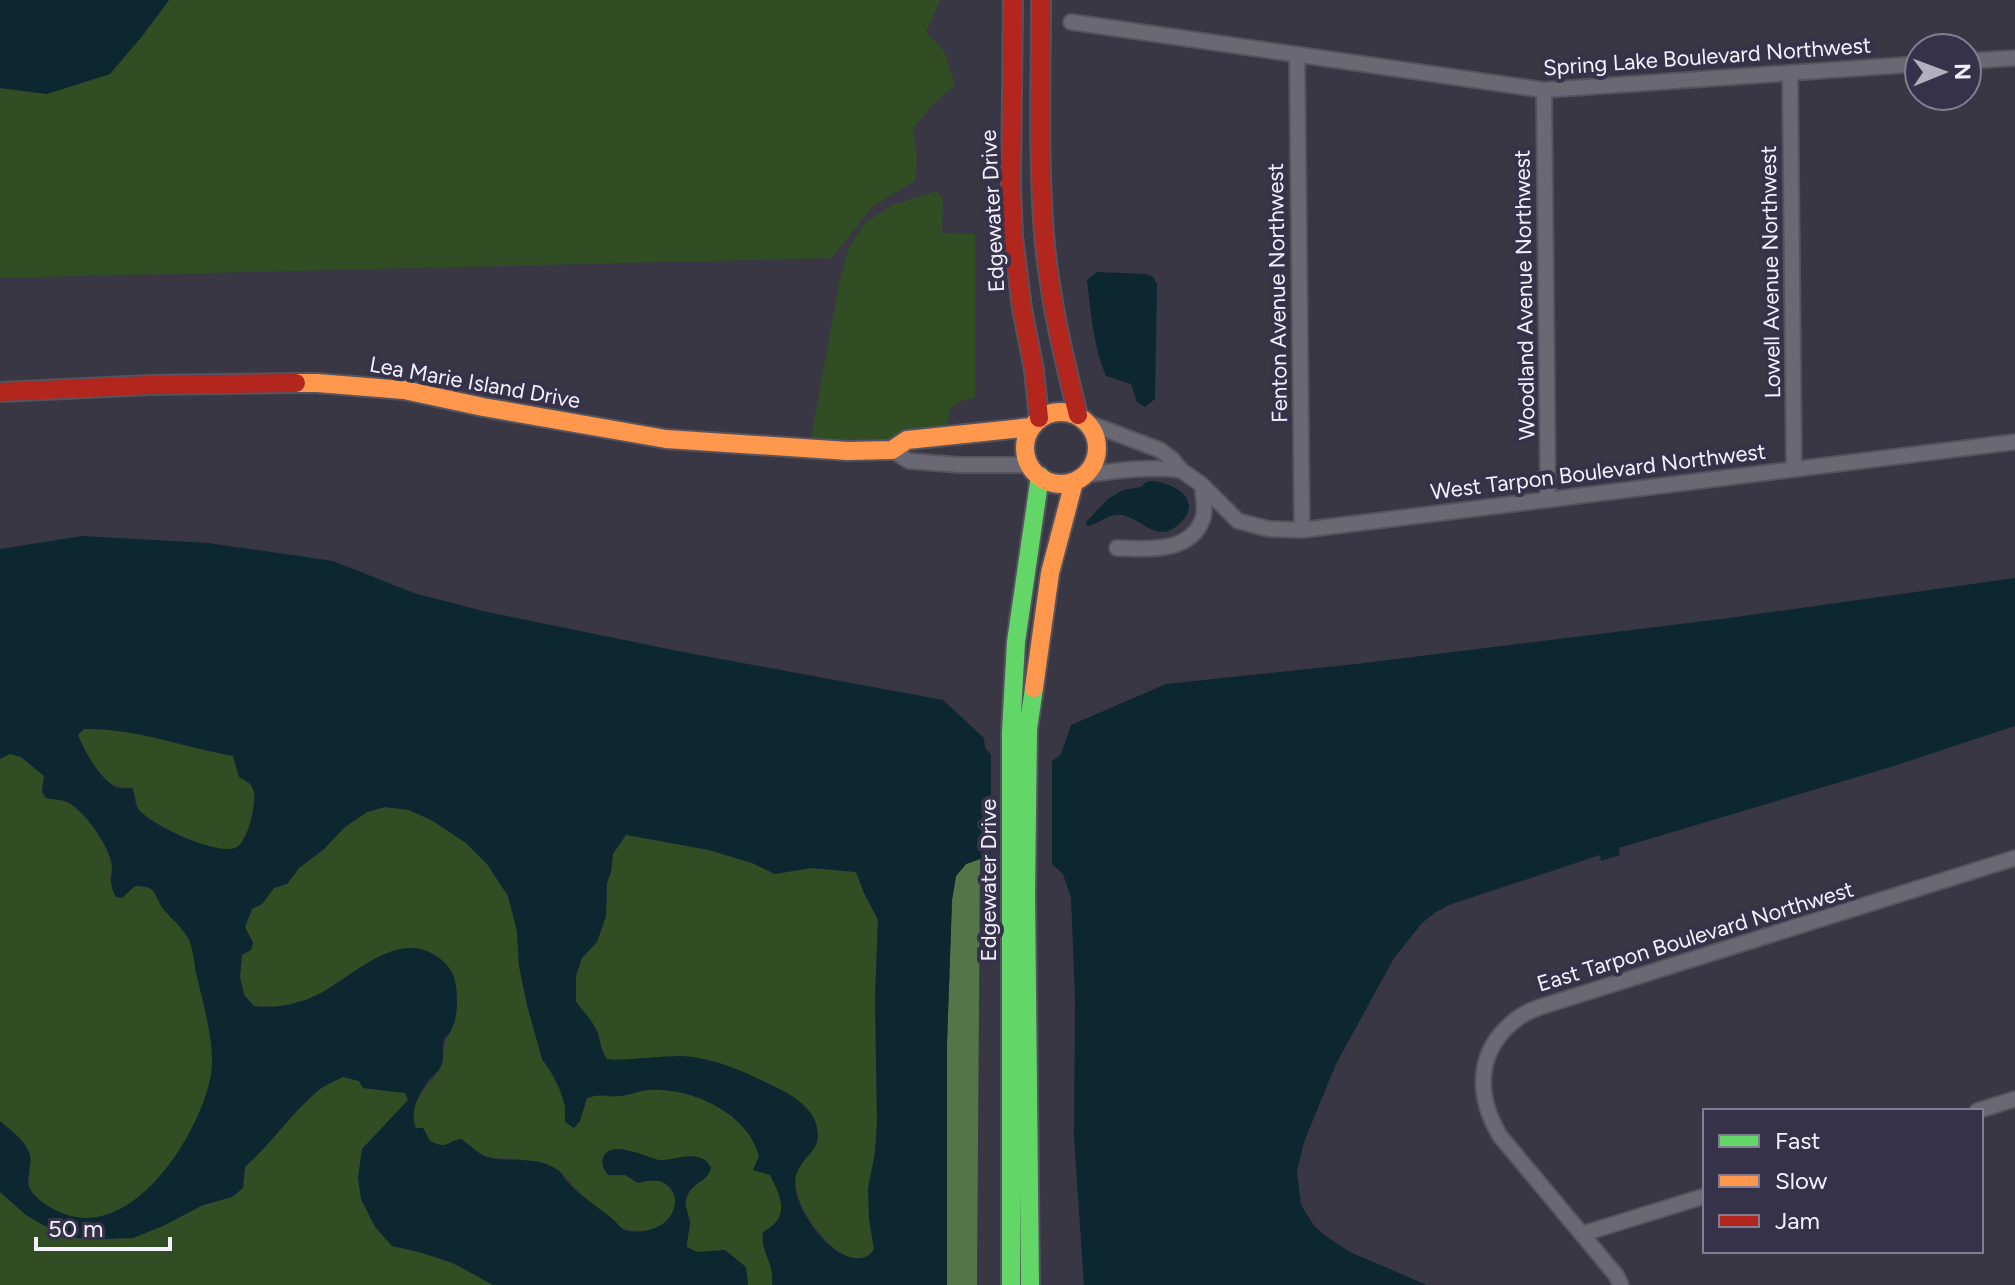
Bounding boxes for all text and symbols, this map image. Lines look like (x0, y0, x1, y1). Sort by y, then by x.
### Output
street label: Spring Lake Boulevard Northwest (1542, 32, 1872, 81)
north arrow (1903, 32, 1983, 112)
text: N (1949, 63, 1976, 80)
street label: Edgewater Drive (975, 129, 1010, 293)
street label: Lowell Avenue Northwest (1755, 145, 1786, 399)
street label: Woodland Avenue Northwest (1508, 150, 1541, 440)
street label: Fenton Avenue Northwest (1262, 163, 1293, 423)
street label: Lea Marie Island Drive (367, 351, 582, 414)
street label: West Tarpon Boulevard Northwest (1429, 438, 1767, 505)
street label: Edgewater Drive (975, 799, 1002, 961)
street label: East Tarpon Boulevard Northwest (1534, 875, 1857, 998)
legend (1703, 1109, 1983, 1253)
text: Fast (1775, 1126, 1820, 1155)
text: Slow (1775, 1166, 1828, 1195)
scale bar (36, 1201, 170, 1251)
text: Jam (1775, 1206, 1820, 1235)
text: 50 m (48, 1214, 104, 1243)

